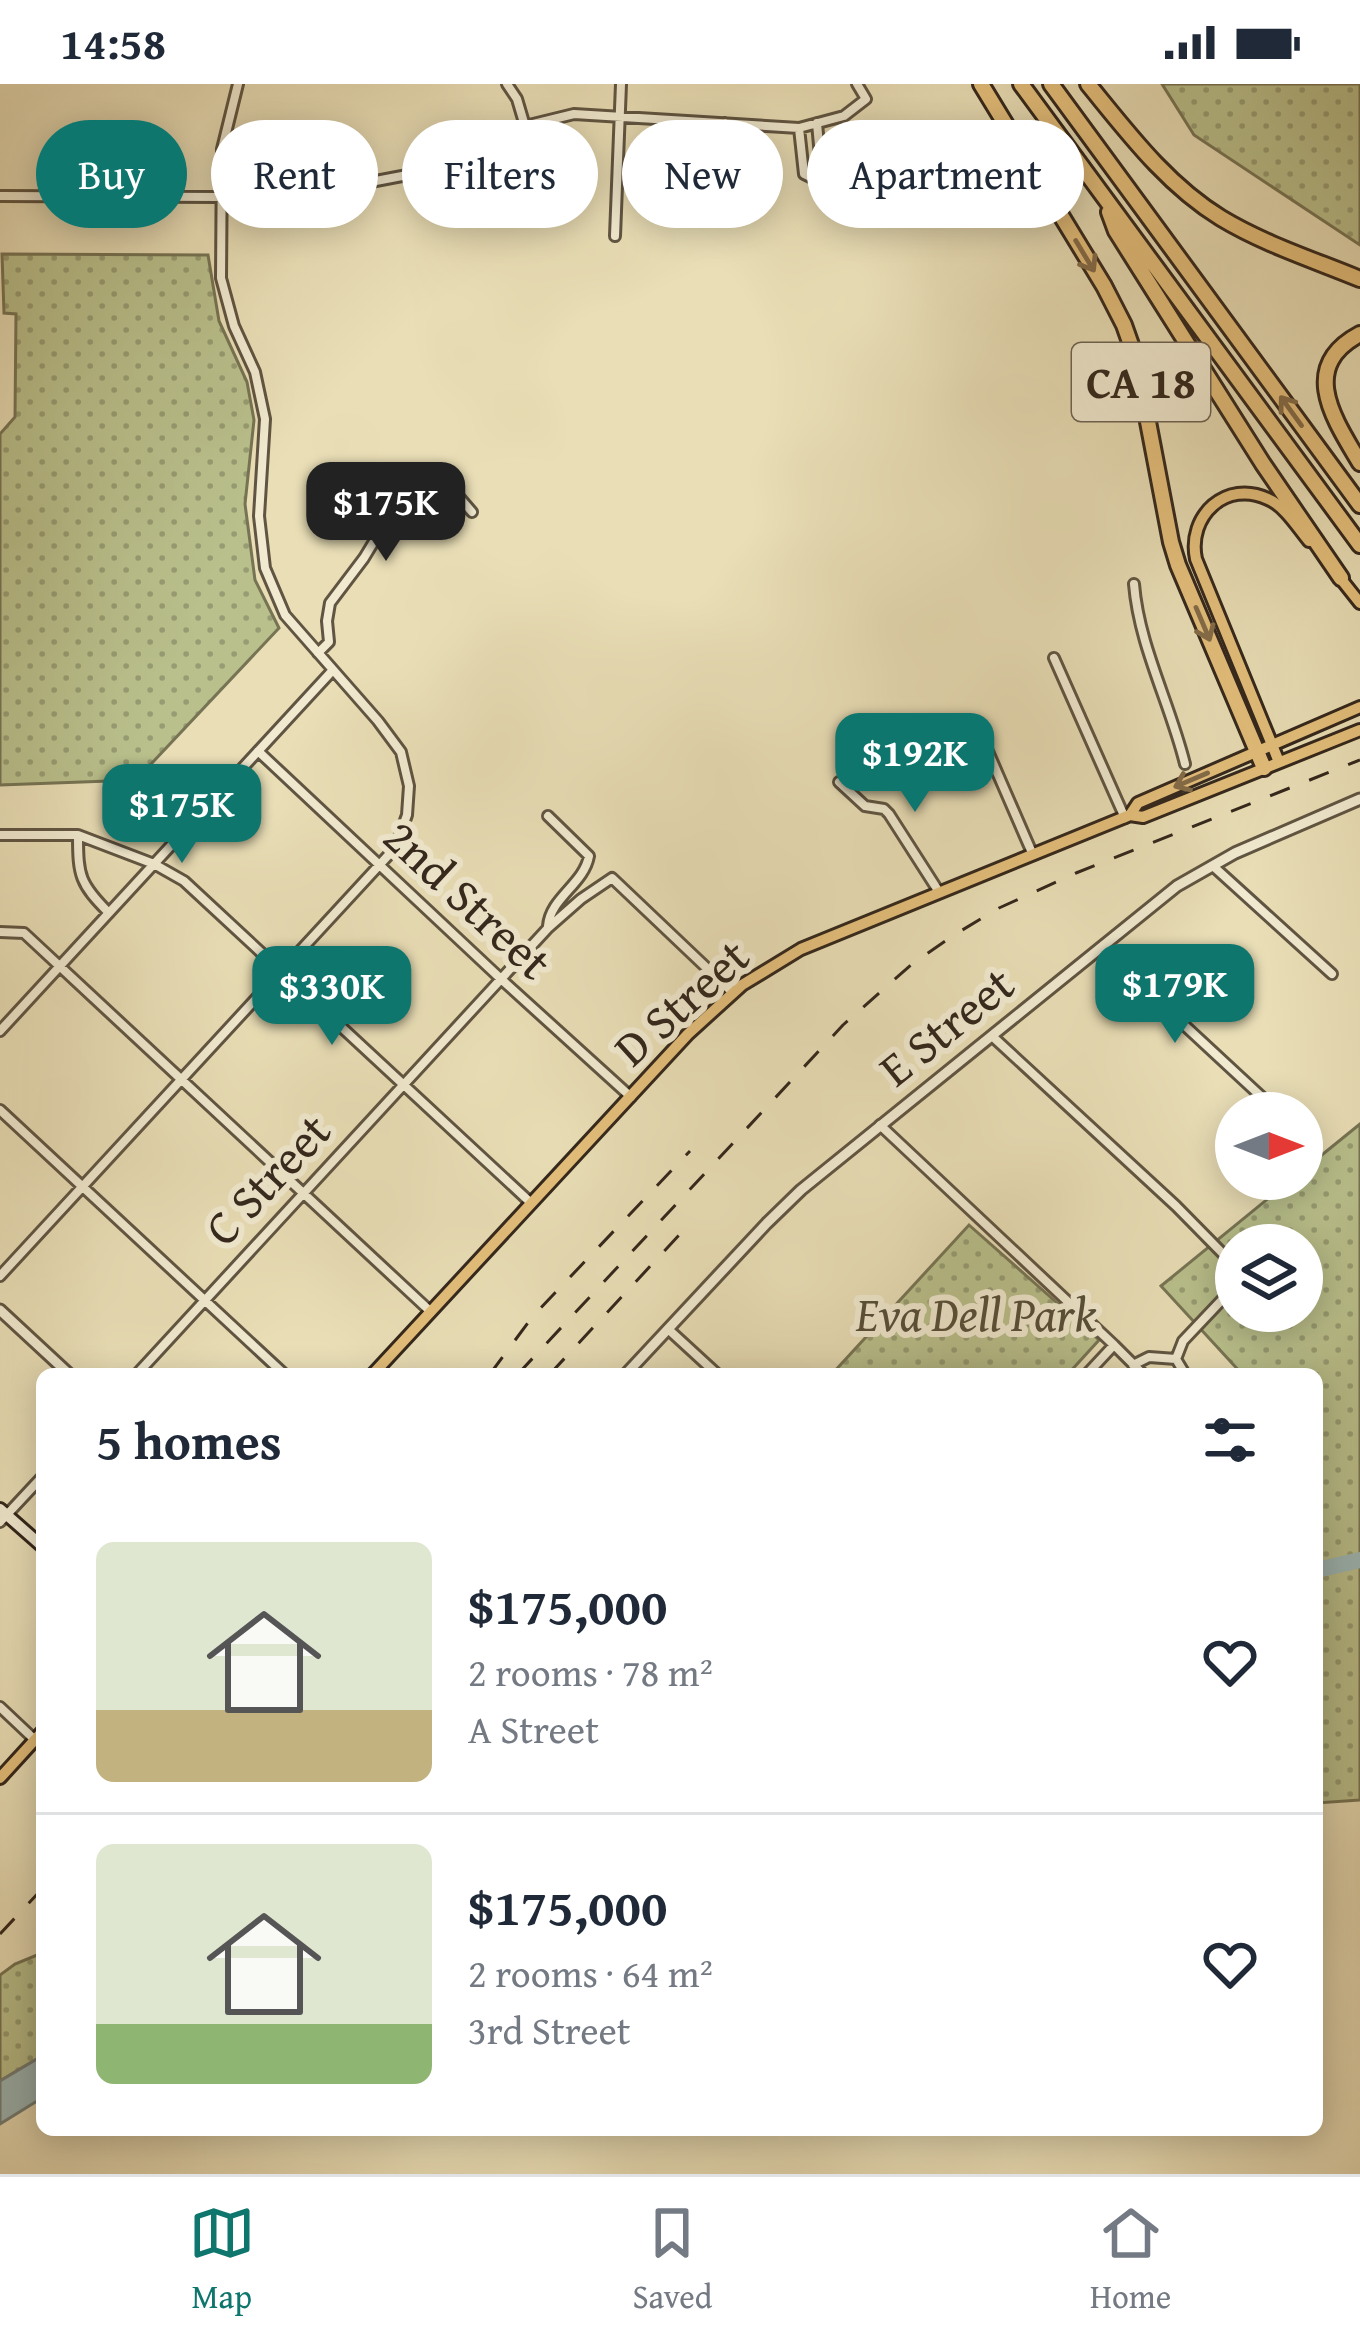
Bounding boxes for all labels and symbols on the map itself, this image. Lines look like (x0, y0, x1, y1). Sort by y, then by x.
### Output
one-way arrow (1073, 238, 1097, 272)
road number: CA 18 (1072, 343, 1210, 421)
one-way arrow (1278, 395, 1304, 428)
pin: $175K (302, 462, 470, 564)
one-way arrow (1194, 605, 1216, 641)
pin: $192K (831, 713, 999, 815)
pin: $175K (98, 764, 266, 866)
one-way arrow (1173, 771, 1209, 793)
street label: 2nd Street (368, 802, 569, 995)
street label: D Street (597, 921, 764, 1082)
pin: $179K (1091, 944, 1259, 1046)
pin: $330K (248, 946, 416, 1048)
street label: E Street (863, 949, 1029, 1102)
north arrow (1215, 1092, 1323, 1200)
street label: C Street (187, 1097, 347, 1261)
park label: Eva Dell Park (855, 1278, 1097, 1349)

